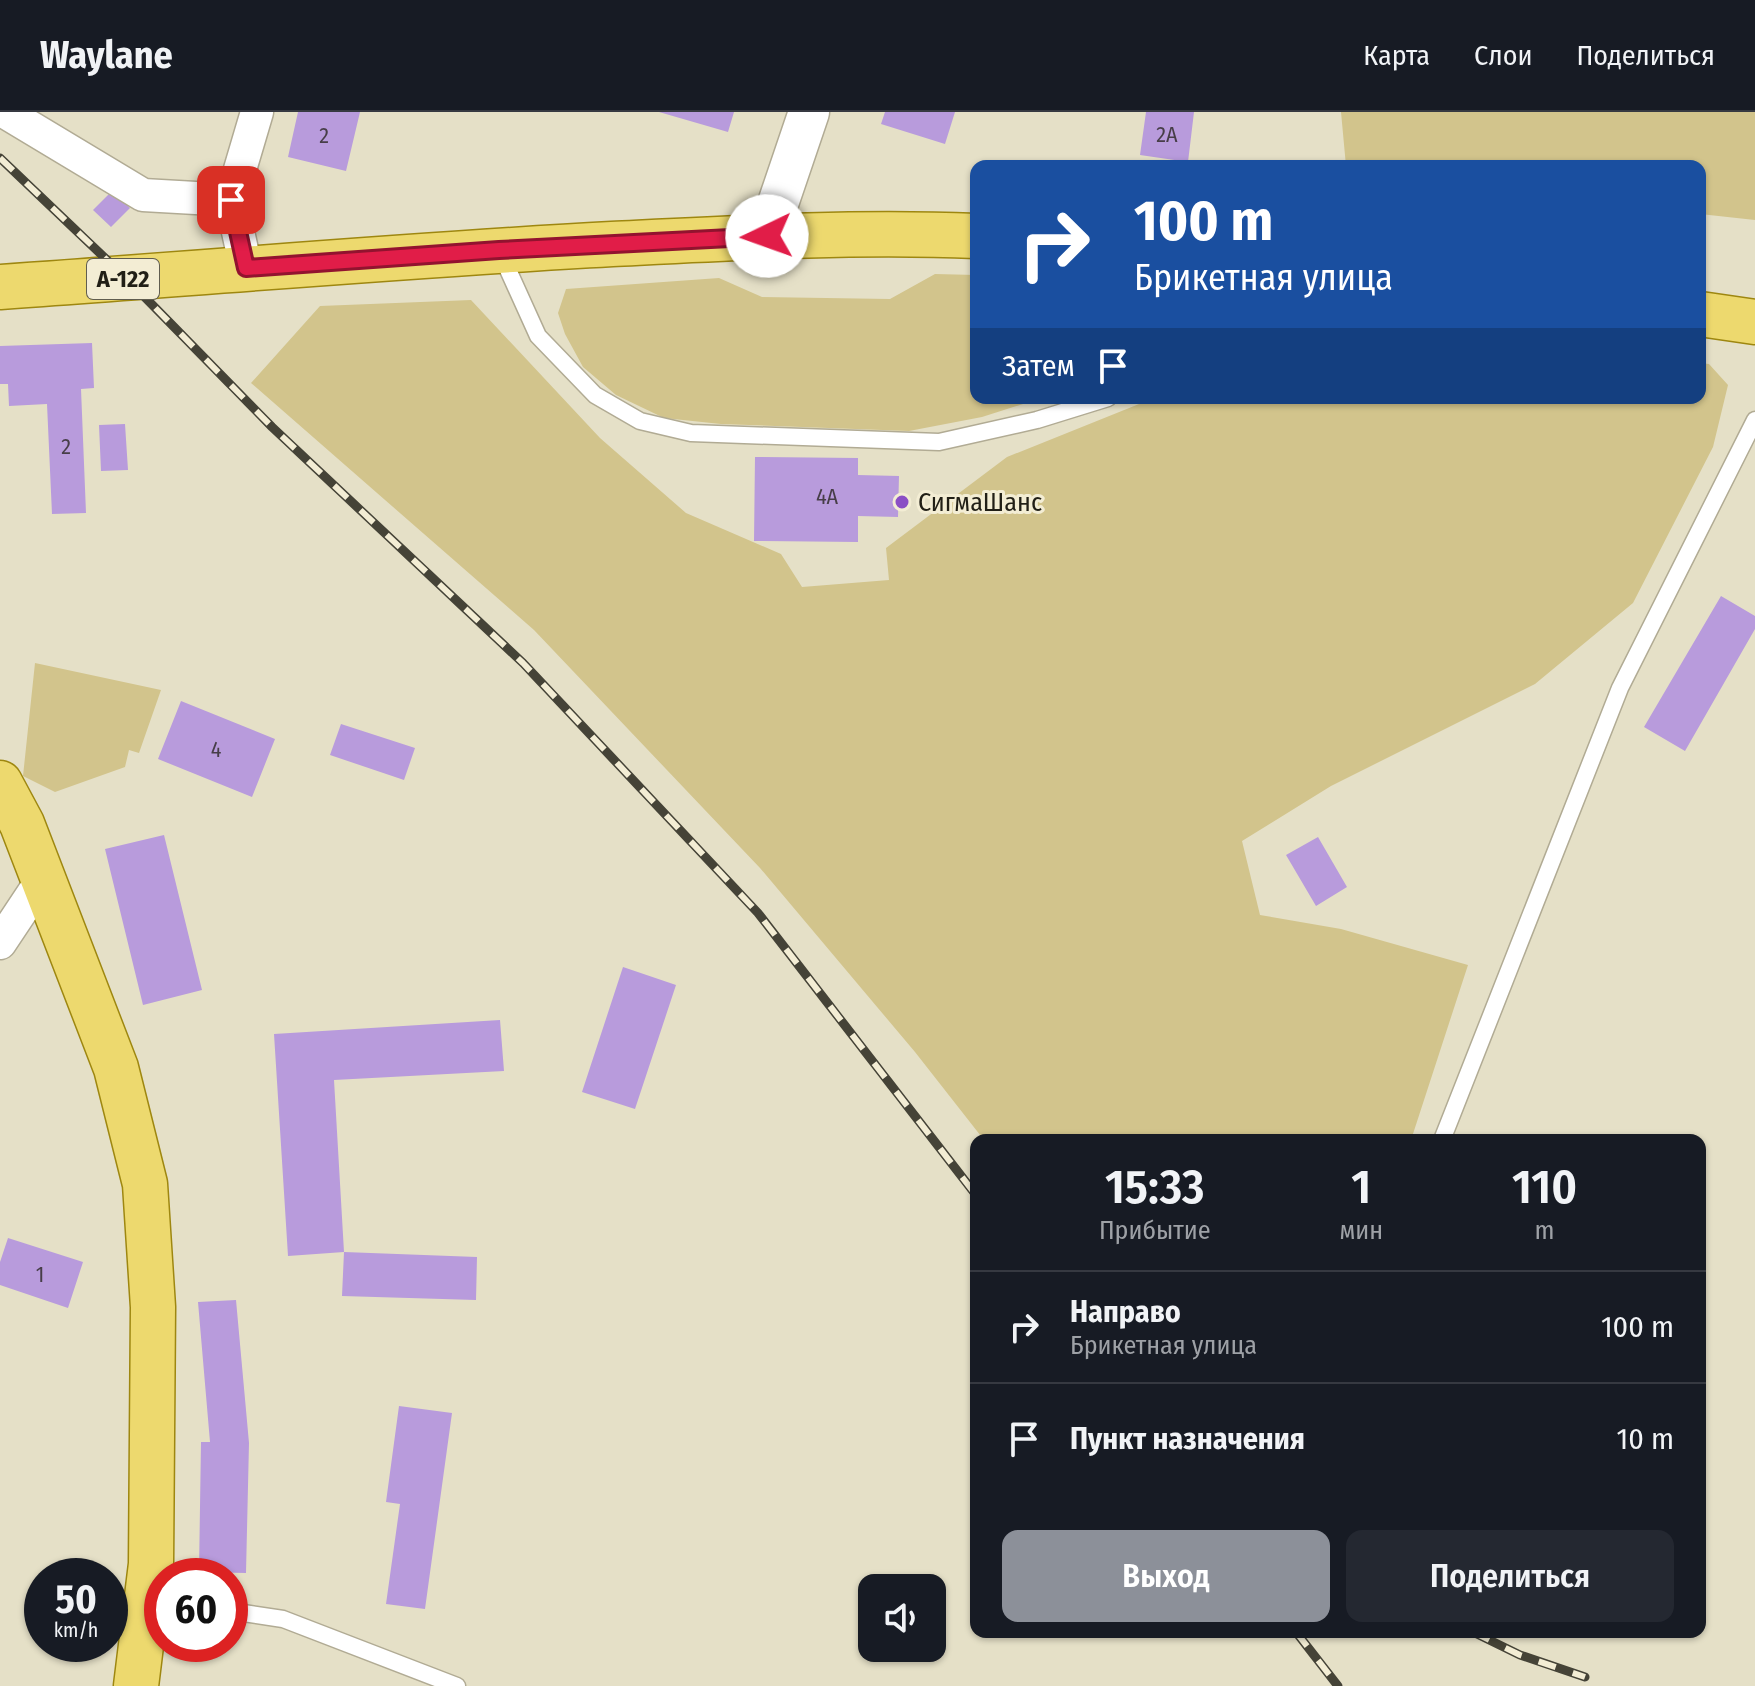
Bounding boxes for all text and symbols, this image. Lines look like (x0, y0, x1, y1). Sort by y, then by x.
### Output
text: Waylane (40, 32, 173, 78)
text: Карта (1363, 39, 1430, 72)
text: Слои (1474, 39, 1532, 72)
text: Поделиться (1576, 39, 1715, 72)
house number: 2А (1156, 121, 1178, 148)
house number: 2 (319, 122, 329, 149)
pin (197, 166, 265, 234)
icon: arrive (209, 178, 253, 222)
text: 100 m (1134, 188, 1273, 255)
icon: right (1002, 192, 1106, 296)
position arrow (725, 194, 809, 278)
text: Брикетная улица (1134, 256, 1393, 300)
road number: А-122 (87, 259, 159, 299)
icon: arrive (1091, 344, 1135, 388)
text: Затем (1002, 348, 1075, 384)
house number: 2 (61, 433, 71, 460)
house number: 4А (816, 483, 839, 510)
place label: СигмаШанс (918, 487, 1042, 518)
marker: СигмаШанс (893, 493, 911, 511)
house number: 4 (211, 736, 222, 763)
text: 15:33 (1105, 1158, 1205, 1216)
text: 1 (1351, 1158, 1371, 1216)
text: 110 (1512, 1158, 1577, 1216)
text: Прибытие (1099, 1215, 1211, 1246)
text: мин (1339, 1215, 1383, 1246)
text: m (1535, 1215, 1555, 1246)
house number: 1 (36, 1261, 44, 1288)
text: Направо (1070, 1294, 1181, 1330)
icon: right (1002, 1305, 1046, 1349)
text: 100 m (1601, 1309, 1674, 1345)
text: Брикетная улица (1070, 1330, 1257, 1361)
icon: arrive (1002, 1417, 1046, 1461)
text: Пункт назначения (1070, 1421, 1305, 1457)
text: 10 m (1617, 1421, 1674, 1457)
button: Выход (1002, 1530, 1330, 1622)
button: Поделиться (1346, 1530, 1674, 1622)
speed limit sign: 60 (144, 1558, 248, 1662)
map controls (858, 1574, 946, 1662)
button: sound (858, 1574, 946, 1662)
text: 50 (55, 1576, 97, 1624)
text: km/h (54, 1618, 98, 1642)

